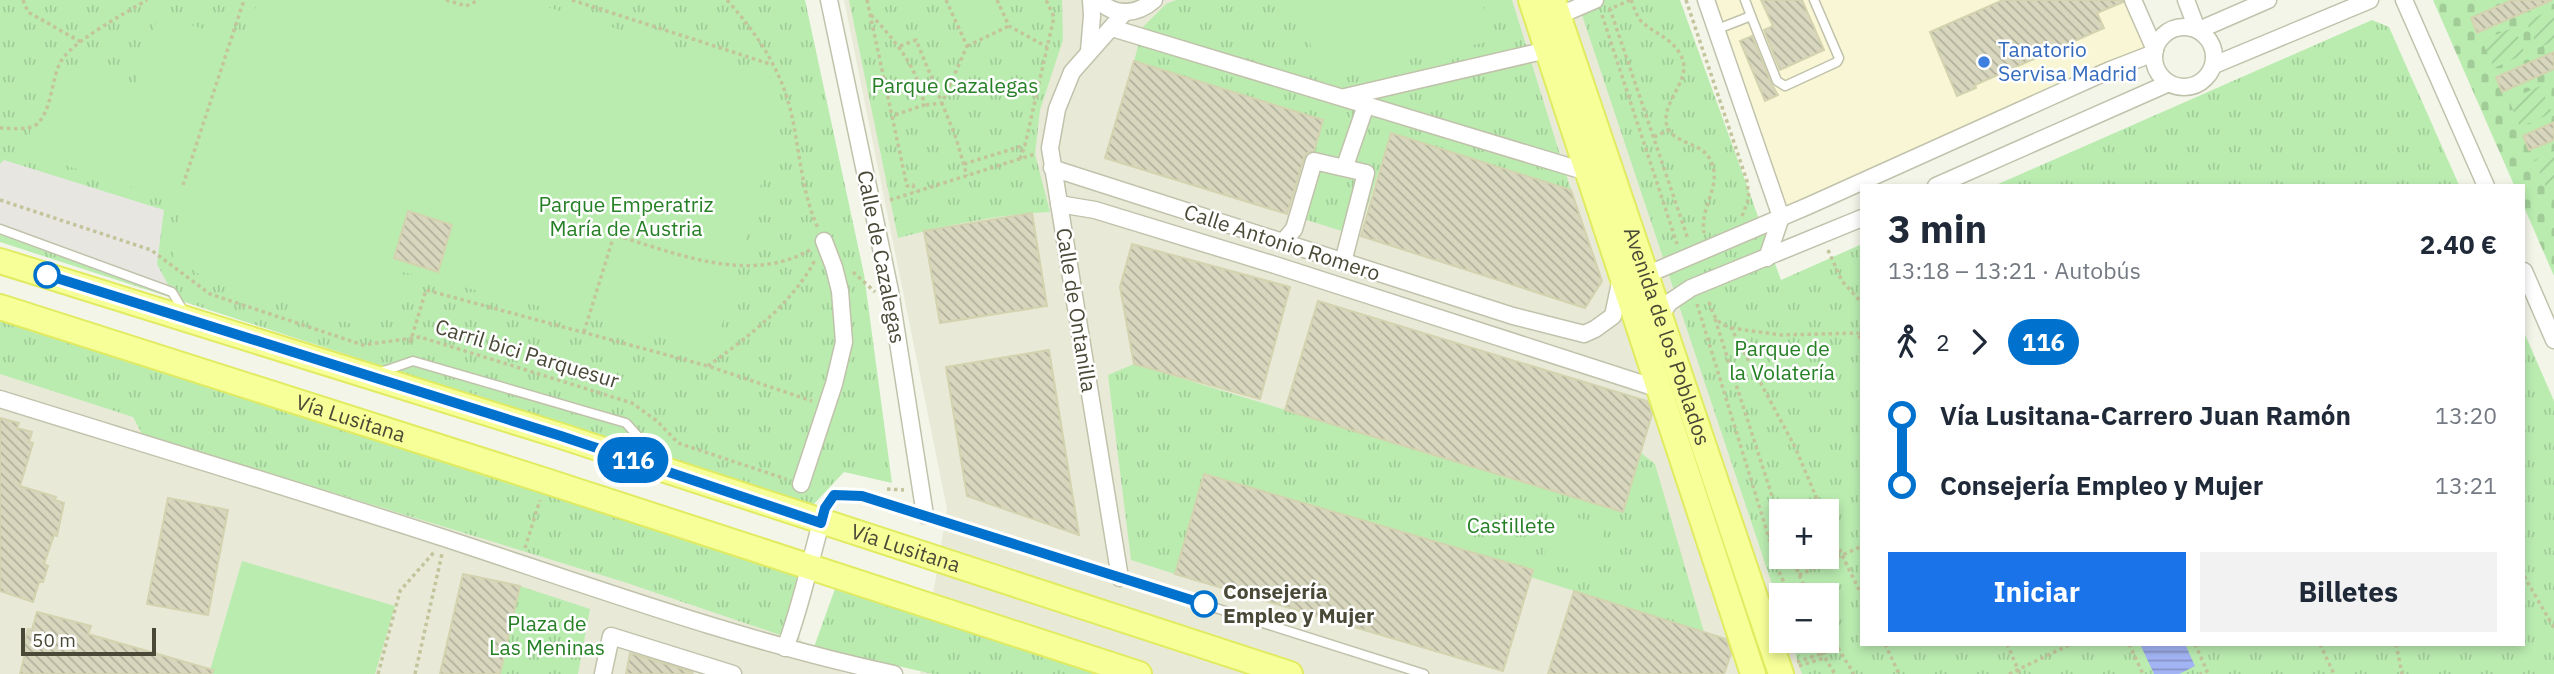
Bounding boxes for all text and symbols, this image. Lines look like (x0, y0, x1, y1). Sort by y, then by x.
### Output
place label: Tanatorio Servisa Madrid (1998, 35, 2137, 87)
marker: Tanatorio Servisa Madrid (1976, 54, 1992, 70)
park label: Parque Cazalegas (872, 71, 1038, 99)
street label: Calle de Cazalegas (851, 168, 912, 346)
park label: Parque Emperatriz María de Austria (538, 190, 714, 242)
street label: Calle Antonio Romero (1181, 197, 1384, 287)
text: 3 min (1888, 204, 1987, 253)
street label: Avenida de los Poblados (1618, 223, 1718, 449)
street label: Calle de Ontanilla (1050, 226, 1104, 394)
text: 2.40 € (2420, 227, 2497, 261)
text: 13:18 – 13:21 · Autobús (1888, 255, 2141, 285)
unlabelled marker (34, 262, 60, 288)
street label: Carril bici Parquesur (432, 312, 623, 394)
icon: walk (1888, 323, 1926, 361)
icon: forward (1960, 323, 1998, 361)
text: 116 (2022, 326, 2065, 358)
text: 2 (1936, 327, 1950, 357)
park label: Parque de la Volatería (1729, 334, 1835, 386)
street label: Vía Lusitana (293, 387, 409, 448)
text: Vía Lusitana-Carrero Juan Ramón (1940, 398, 2351, 432)
text: 13:20 (2435, 400, 2497, 430)
line badge: 116 (593, 437, 673, 483)
text: 116 (611, 444, 655, 476)
text: Consejería Empleo y Mujer (1940, 468, 2263, 502)
text: 13:21 (2435, 470, 2497, 500)
map controls (1769, 499, 1839, 653)
button: + (1769, 499, 1839, 569)
park label: Castillete (1467, 511, 1555, 539)
street label: Vía Lusitana (847, 517, 964, 578)
button: Iniciar (1888, 552, 2186, 632)
button: Billetes (2200, 552, 2497, 632)
place label: Consejería Empleo y Mujer (1223, 577, 1375, 629)
button: − (1769, 583, 1839, 653)
marker: Consejería Empleo y Mujer (1191, 591, 1217, 617)
park label: Plaza de Las Meninas (489, 609, 605, 661)
scale bar (21, 625, 156, 657)
text: 50 m (32, 628, 76, 652)

